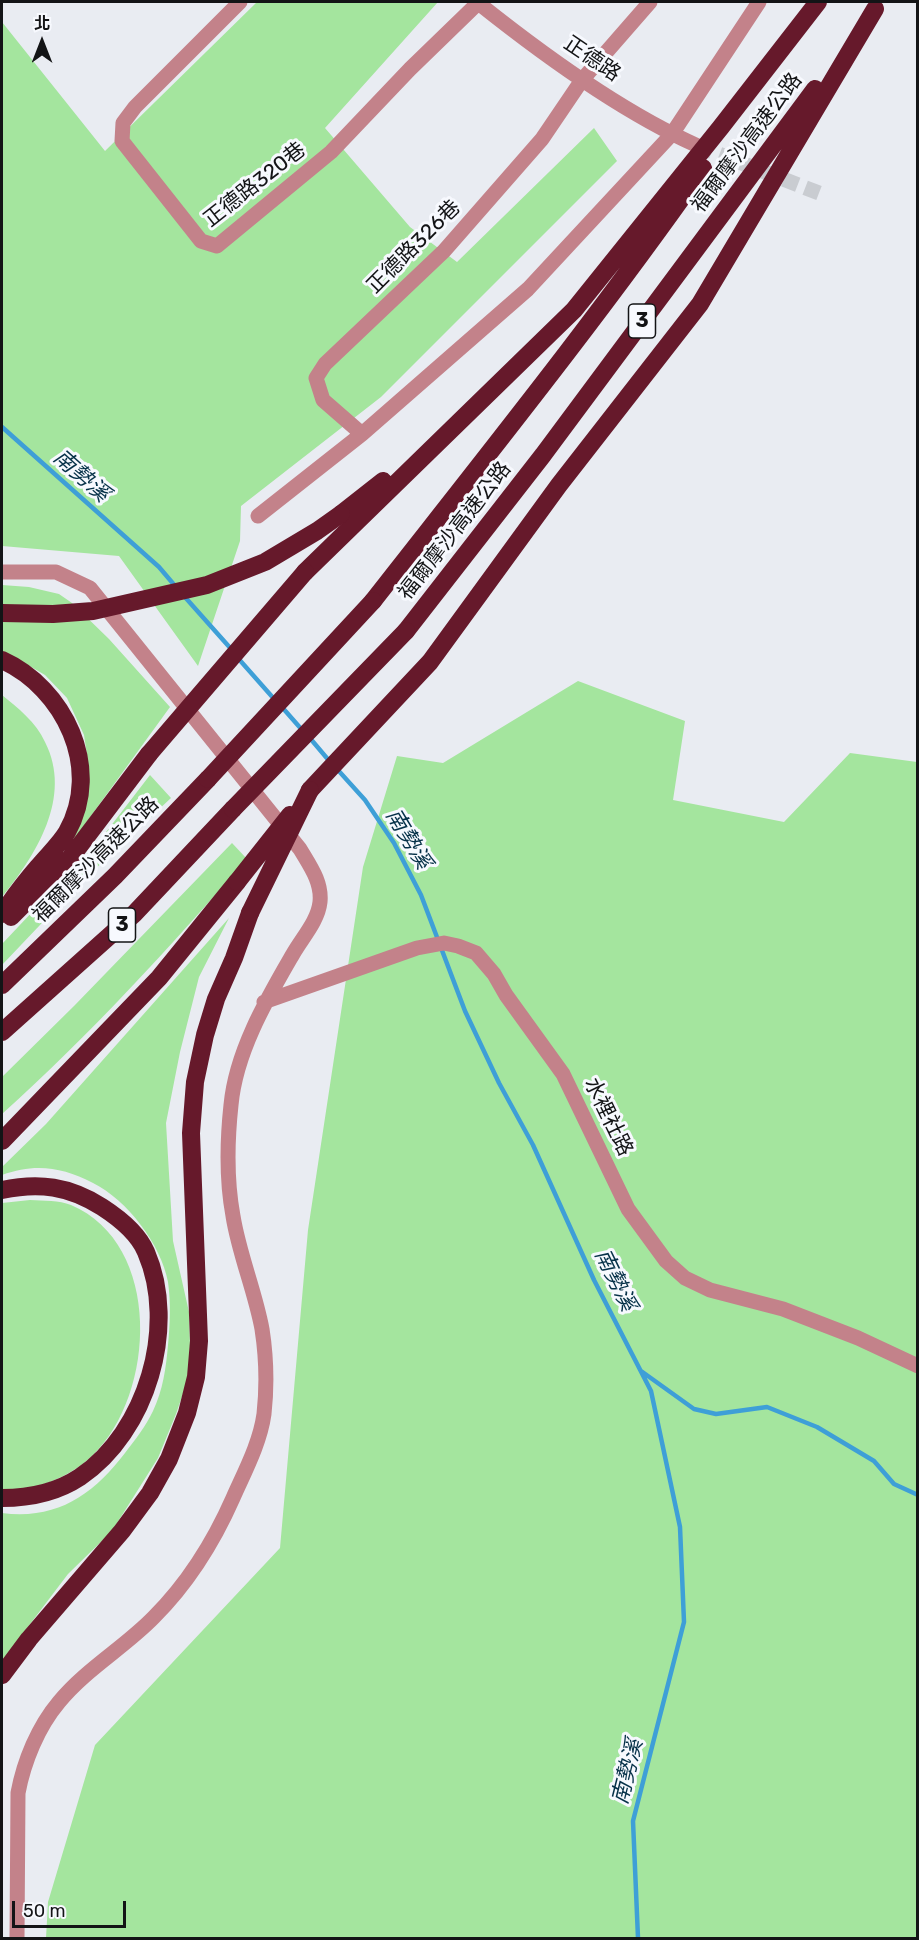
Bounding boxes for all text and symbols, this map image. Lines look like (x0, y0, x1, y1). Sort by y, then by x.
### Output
north arrow (12, 12, 72, 72)
text: 北 (34, 14, 50, 33)
street label: 正德路 (559, 31, 625, 87)
street label: 福爾摩沙高速公路 (686, 68, 808, 218)
street label: 正德路320巷 (199, 137, 311, 233)
street label: 正德路326巷 (362, 195, 466, 299)
road number: 3 (628, 304, 656, 338)
water label: 南勢溪 (48, 444, 114, 508)
street label: 福爾摩沙高速公路 (393, 457, 517, 605)
street label: 福爾摩沙高速公路 (28, 792, 164, 928)
water label: 南勢溪 (380, 804, 436, 874)
road number: 3 (108, 908, 136, 942)
street label: 水裡社路 (578, 1074, 638, 1160)
water label: 南勢溪 (589, 1245, 641, 1315)
water label: 南勢溪 (607, 1737, 649, 1807)
scale bar (15, 1889, 129, 1927)
text: 50 m (23, 1900, 66, 1922)

